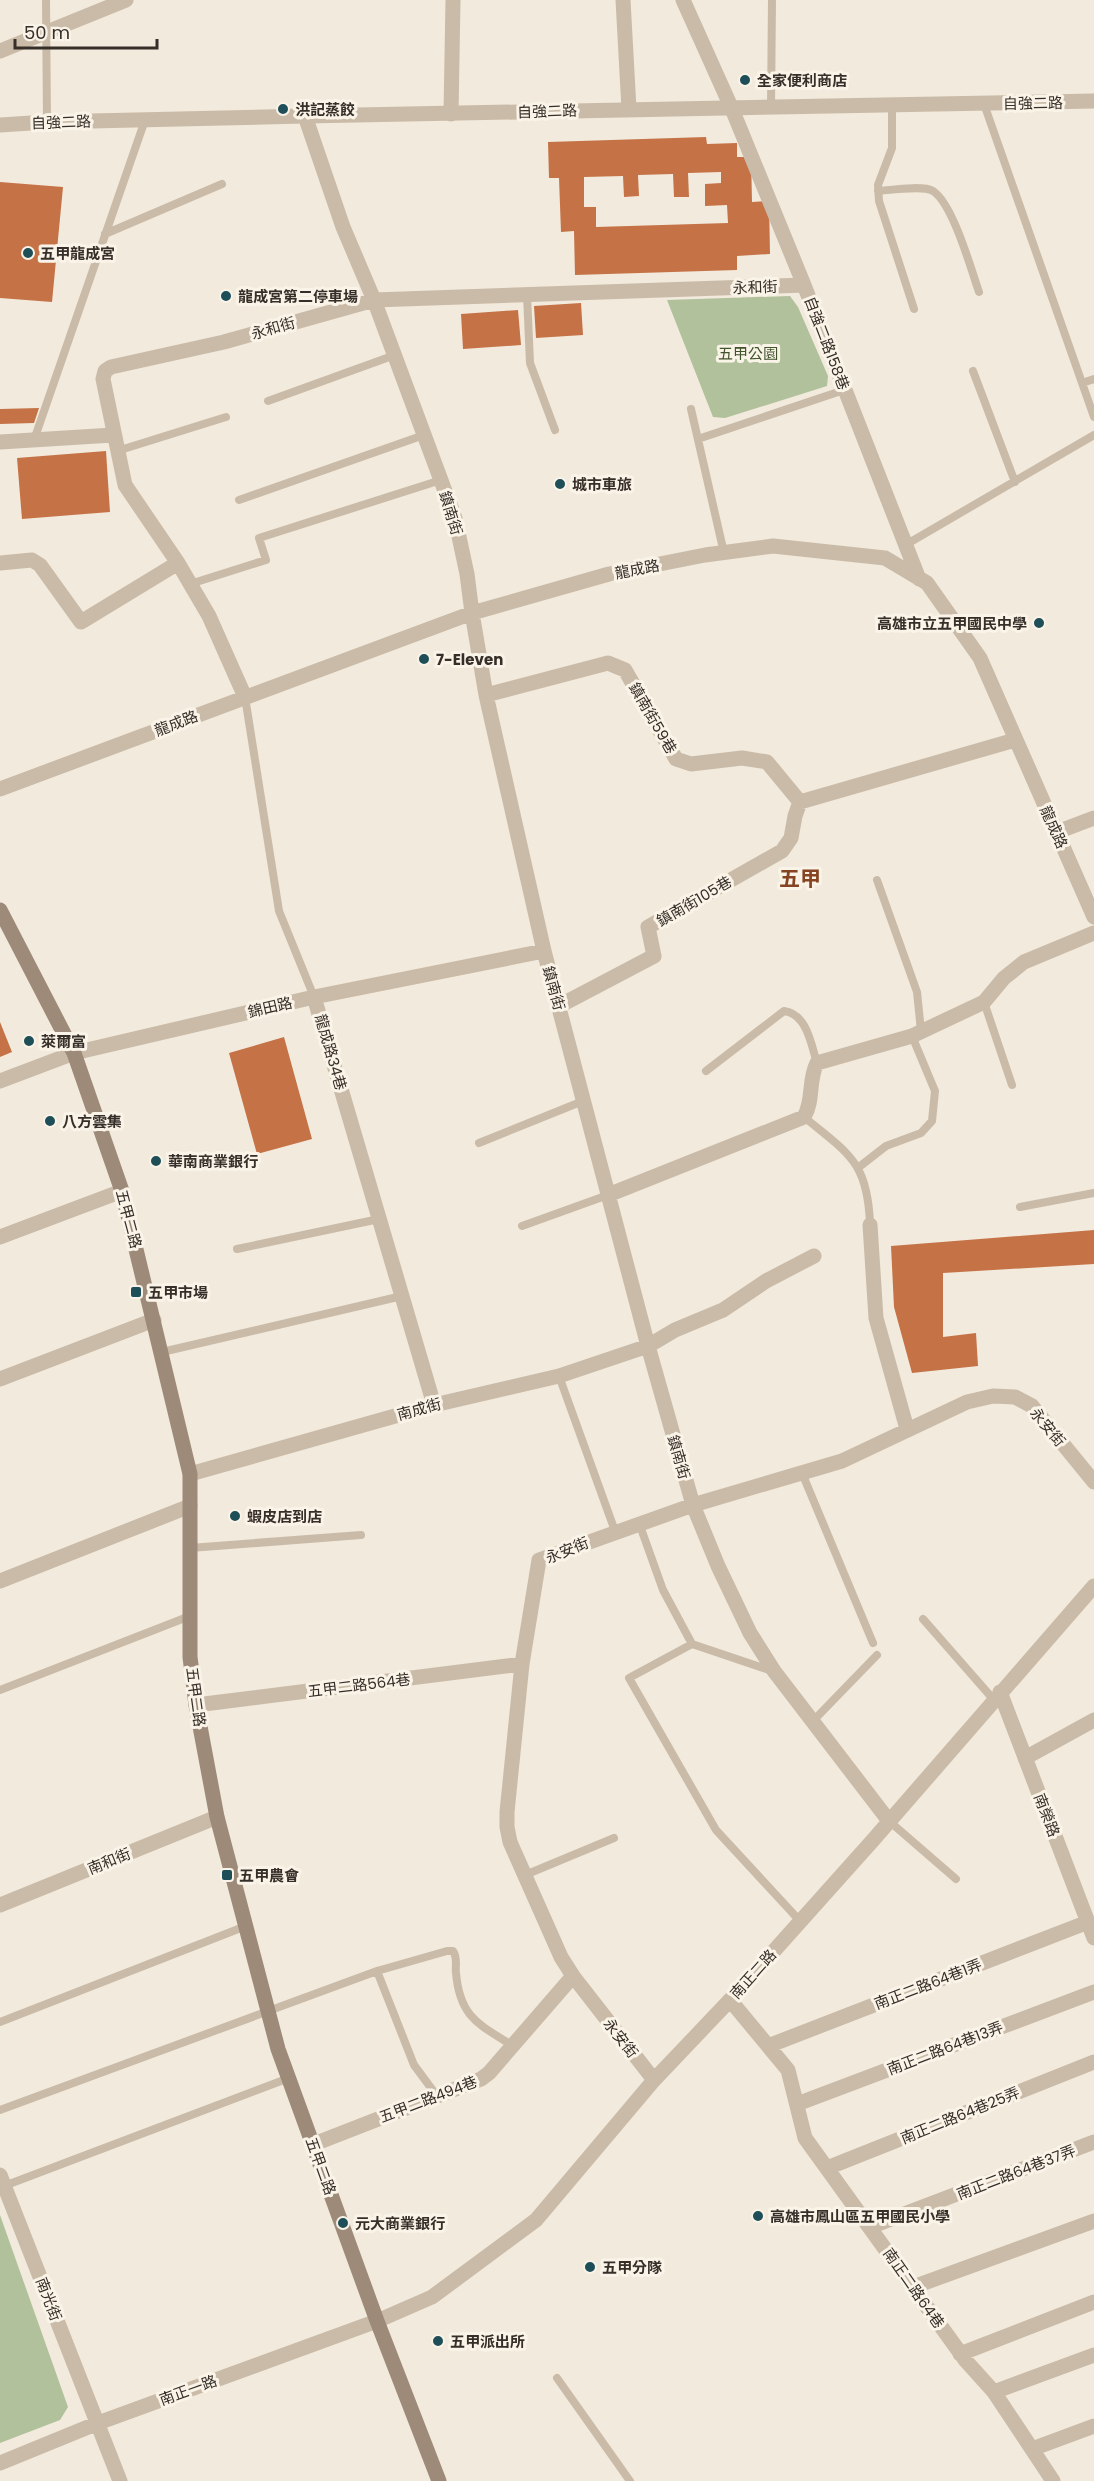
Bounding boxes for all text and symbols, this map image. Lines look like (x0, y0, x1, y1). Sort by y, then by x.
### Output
scale bar (15, 12, 158, 50)
text: 50 m (24, 20, 70, 45)
place label: 全家便利商店 (757, 70, 847, 91)
marker: 全家便利商店 (738, 73, 752, 87)
street label: 自強二路 (1003, 92, 1063, 114)
place label: 洪記蒸餃 (295, 99, 355, 120)
street label: 自強二路 (517, 99, 577, 123)
marker: 洪記蒸餃 (276, 102, 290, 116)
street label: 自強二路 (31, 110, 91, 134)
place label: 五甲龍成宮 (40, 243, 115, 264)
marker: 五甲龍成宮 (21, 246, 35, 260)
street label: 永和街 (732, 276, 778, 298)
place label: 龍成宮第二停車場 (238, 286, 358, 307)
marker: 龍成宮第二停車場 (219, 289, 233, 303)
street label: 自強二路158巷 (800, 293, 854, 393)
street label: 永和街 (248, 312, 298, 344)
park label: 五甲公園 (718, 343, 778, 364)
place label: 城市車旅 (572, 474, 632, 495)
marker: 城市車旅 (553, 477, 567, 491)
street label: 鎮南街 (434, 488, 468, 538)
street label: 龍成路 (613, 554, 661, 584)
place label: 高雄市立五甲國民中學 (877, 613, 1027, 634)
marker: 高雄市立五甲國民中學 (1032, 616, 1046, 630)
place label: 7-Eleven (436, 649, 503, 670)
marker: 7-Eleven (417, 652, 431, 666)
street label: 鎮南街59巷 (624, 679, 682, 757)
street label: 龍成路 (151, 705, 201, 741)
street label: 龍成路 (1035, 802, 1073, 852)
district label: 五甲 (779, 864, 821, 893)
street label: 鎮南街105巷 (653, 871, 735, 931)
street label: 鎮南街 (538, 964, 570, 1012)
street label: 錦田路 (246, 992, 294, 1022)
street label: 龍成路34巷 (310, 1011, 352, 1093)
place label: 萊爾富 (41, 1031, 86, 1052)
marker: 萊爾富 (22, 1034, 36, 1048)
place label: 八方雲集 (62, 1111, 122, 1132)
marker: 八方雲集 (43, 1114, 57, 1128)
place label: 華南商業銀行 (168, 1151, 258, 1172)
marker: 華南商業銀行 (149, 1154, 163, 1168)
street label: 五甲二路 (111, 1187, 147, 1251)
place label: 五甲市場 (148, 1282, 208, 1303)
marker: 五甲市場 (129, 1285, 143, 1299)
street label: 南成街 (395, 1393, 443, 1425)
street label: 永安街 (1025, 1403, 1071, 1451)
street label: 鎮南街 (663, 1432, 695, 1482)
place label: 蝦皮店到店 (247, 1506, 322, 1527)
marker: 蝦皮店到店 (228, 1509, 242, 1523)
street label: 永安街 (542, 1532, 592, 1568)
street label: 五甲二路 (181, 1666, 211, 1728)
street label: 五甲二路564巷 (306, 1668, 412, 1702)
street label: 南榮路 (1029, 1790, 1065, 1840)
street label: 南和街 (84, 1843, 134, 1879)
place label: 五甲農會 (239, 1865, 299, 1886)
marker: 五甲農會 (220, 1868, 234, 1882)
street label: 南正二路 (725, 1945, 781, 2003)
street label: 南正二路64巷1弄 (871, 1954, 985, 2014)
street label: 永安街 (599, 2014, 643, 2062)
street label: 南正二路64巷13弄 (884, 2016, 1006, 2080)
street label: 五甲二路494巷 (376, 2071, 480, 2127)
street label: 南正二路64巷25弄 (897, 2081, 1023, 2149)
street label: 五甲二路 (301, 2134, 341, 2198)
street label: 南正二路64巷37弄 (953, 2140, 1079, 2204)
place label: 高雄市鳳山區五甲國民小學 (770, 2206, 950, 2227)
marker: 高雄市鳳山區五甲國民小學 (751, 2209, 765, 2223)
place label: 元大商業銀行 (355, 2213, 445, 2234)
marker: 元大商業銀行 (336, 2216, 350, 2230)
street label: 南正二路64巷 (878, 2243, 950, 2333)
place label: 五甲分隊 (602, 2257, 662, 2278)
marker: 五甲分隊 (583, 2260, 597, 2274)
street label: 南光街 (31, 2274, 67, 2324)
place label: 五甲派出所 (450, 2331, 525, 2352)
marker: 五甲派出所 (431, 2334, 445, 2348)
street label: 南正一路 (156, 2370, 220, 2410)

